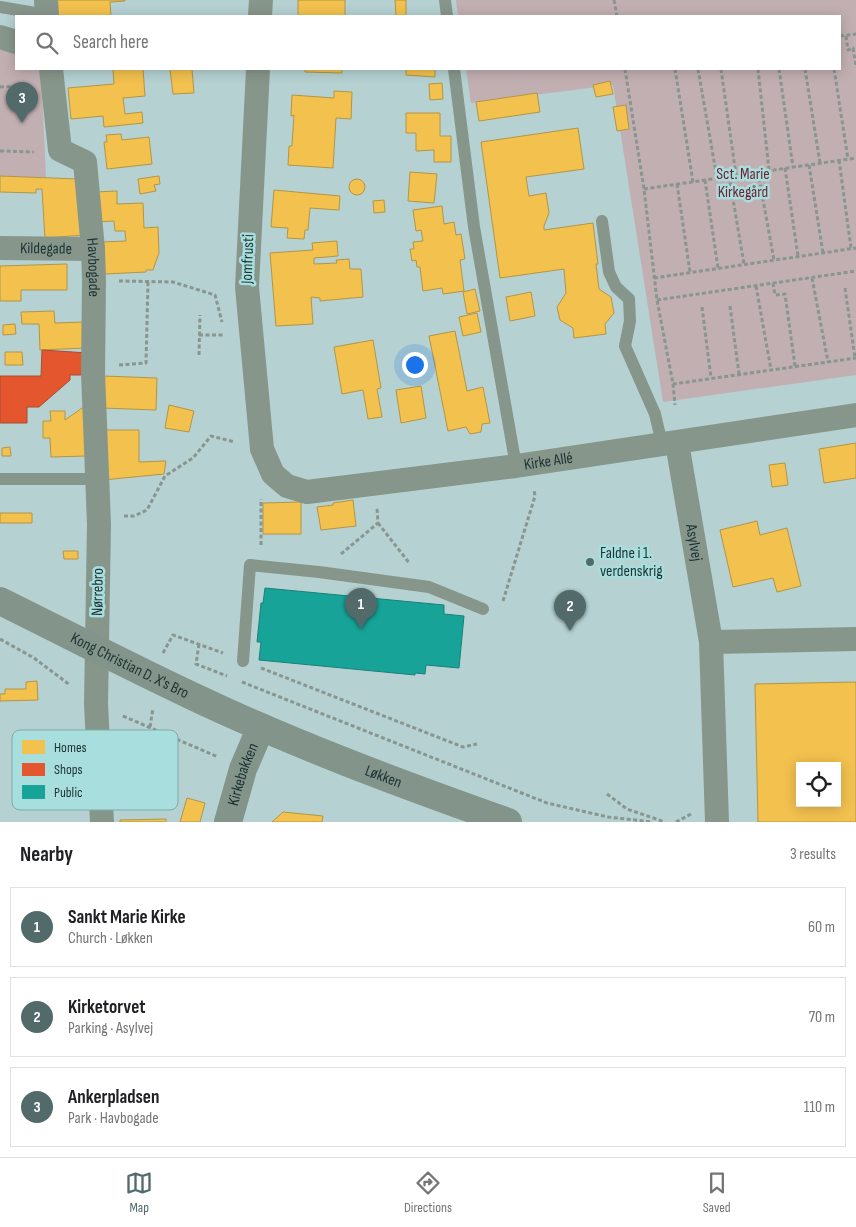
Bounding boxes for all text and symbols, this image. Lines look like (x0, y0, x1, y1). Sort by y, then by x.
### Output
search box (15, 15, 841, 70)
icon: search (33, 29, 61, 57)
text: Search here (73, 31, 149, 54)
pin: 3 (6, 82, 38, 123)
park label: Sct. Marie Kirkegård (716, 165, 770, 202)
street label: Jomfrusti (238, 234, 258, 285)
street label: Havbogade (83, 237, 104, 297)
street label: Kildegade (20, 239, 72, 258)
your location (402, 352, 428, 378)
street label: Kirke Allé (523, 448, 574, 474)
street label: Asylvej (681, 522, 707, 563)
place label: Faldne i 1. verdenskrig (600, 544, 663, 581)
marker: Faldne i 1. verdenskrig (584, 556, 596, 568)
street label: Nørrebro (88, 568, 108, 616)
pin: 1 (345, 588, 377, 629)
pin: 2 (554, 590, 586, 631)
street label: Kong Christian D. X's Bro (67, 628, 192, 703)
legend (12, 730, 178, 810)
text: Homes (54, 739, 87, 756)
street label: Kirkebakken (224, 740, 263, 808)
text: Shops (54, 761, 83, 778)
street label: Løkken (363, 761, 404, 792)
map controls (796, 762, 841, 807)
button: locate (796, 762, 841, 807)
text: Public (54, 784, 83, 801)
text: Nearby (20, 842, 73, 867)
text: 3 results (790, 845, 836, 864)
text: Sankt Marie Kirke (68, 906, 186, 929)
text: 1 (34, 918, 40, 937)
text: 60 m (808, 918, 835, 937)
text: Church · Løkken (68, 929, 153, 948)
text: Kirketorvet (68, 996, 146, 1019)
text: 2 (33, 1008, 41, 1027)
text: 70 m (809, 1008, 835, 1027)
text: Parking · Asylvej (68, 1019, 153, 1038)
text: Ankerpladsen (68, 1086, 159, 1109)
text: 3 (33, 1098, 41, 1117)
text: 110 m (804, 1098, 835, 1117)
text: Park · Havbogade (68, 1109, 159, 1128)
tab: Map (125, 1169, 153, 1216)
tab: Directions (404, 1169, 452, 1216)
tab: Saved (703, 1169, 731, 1216)

